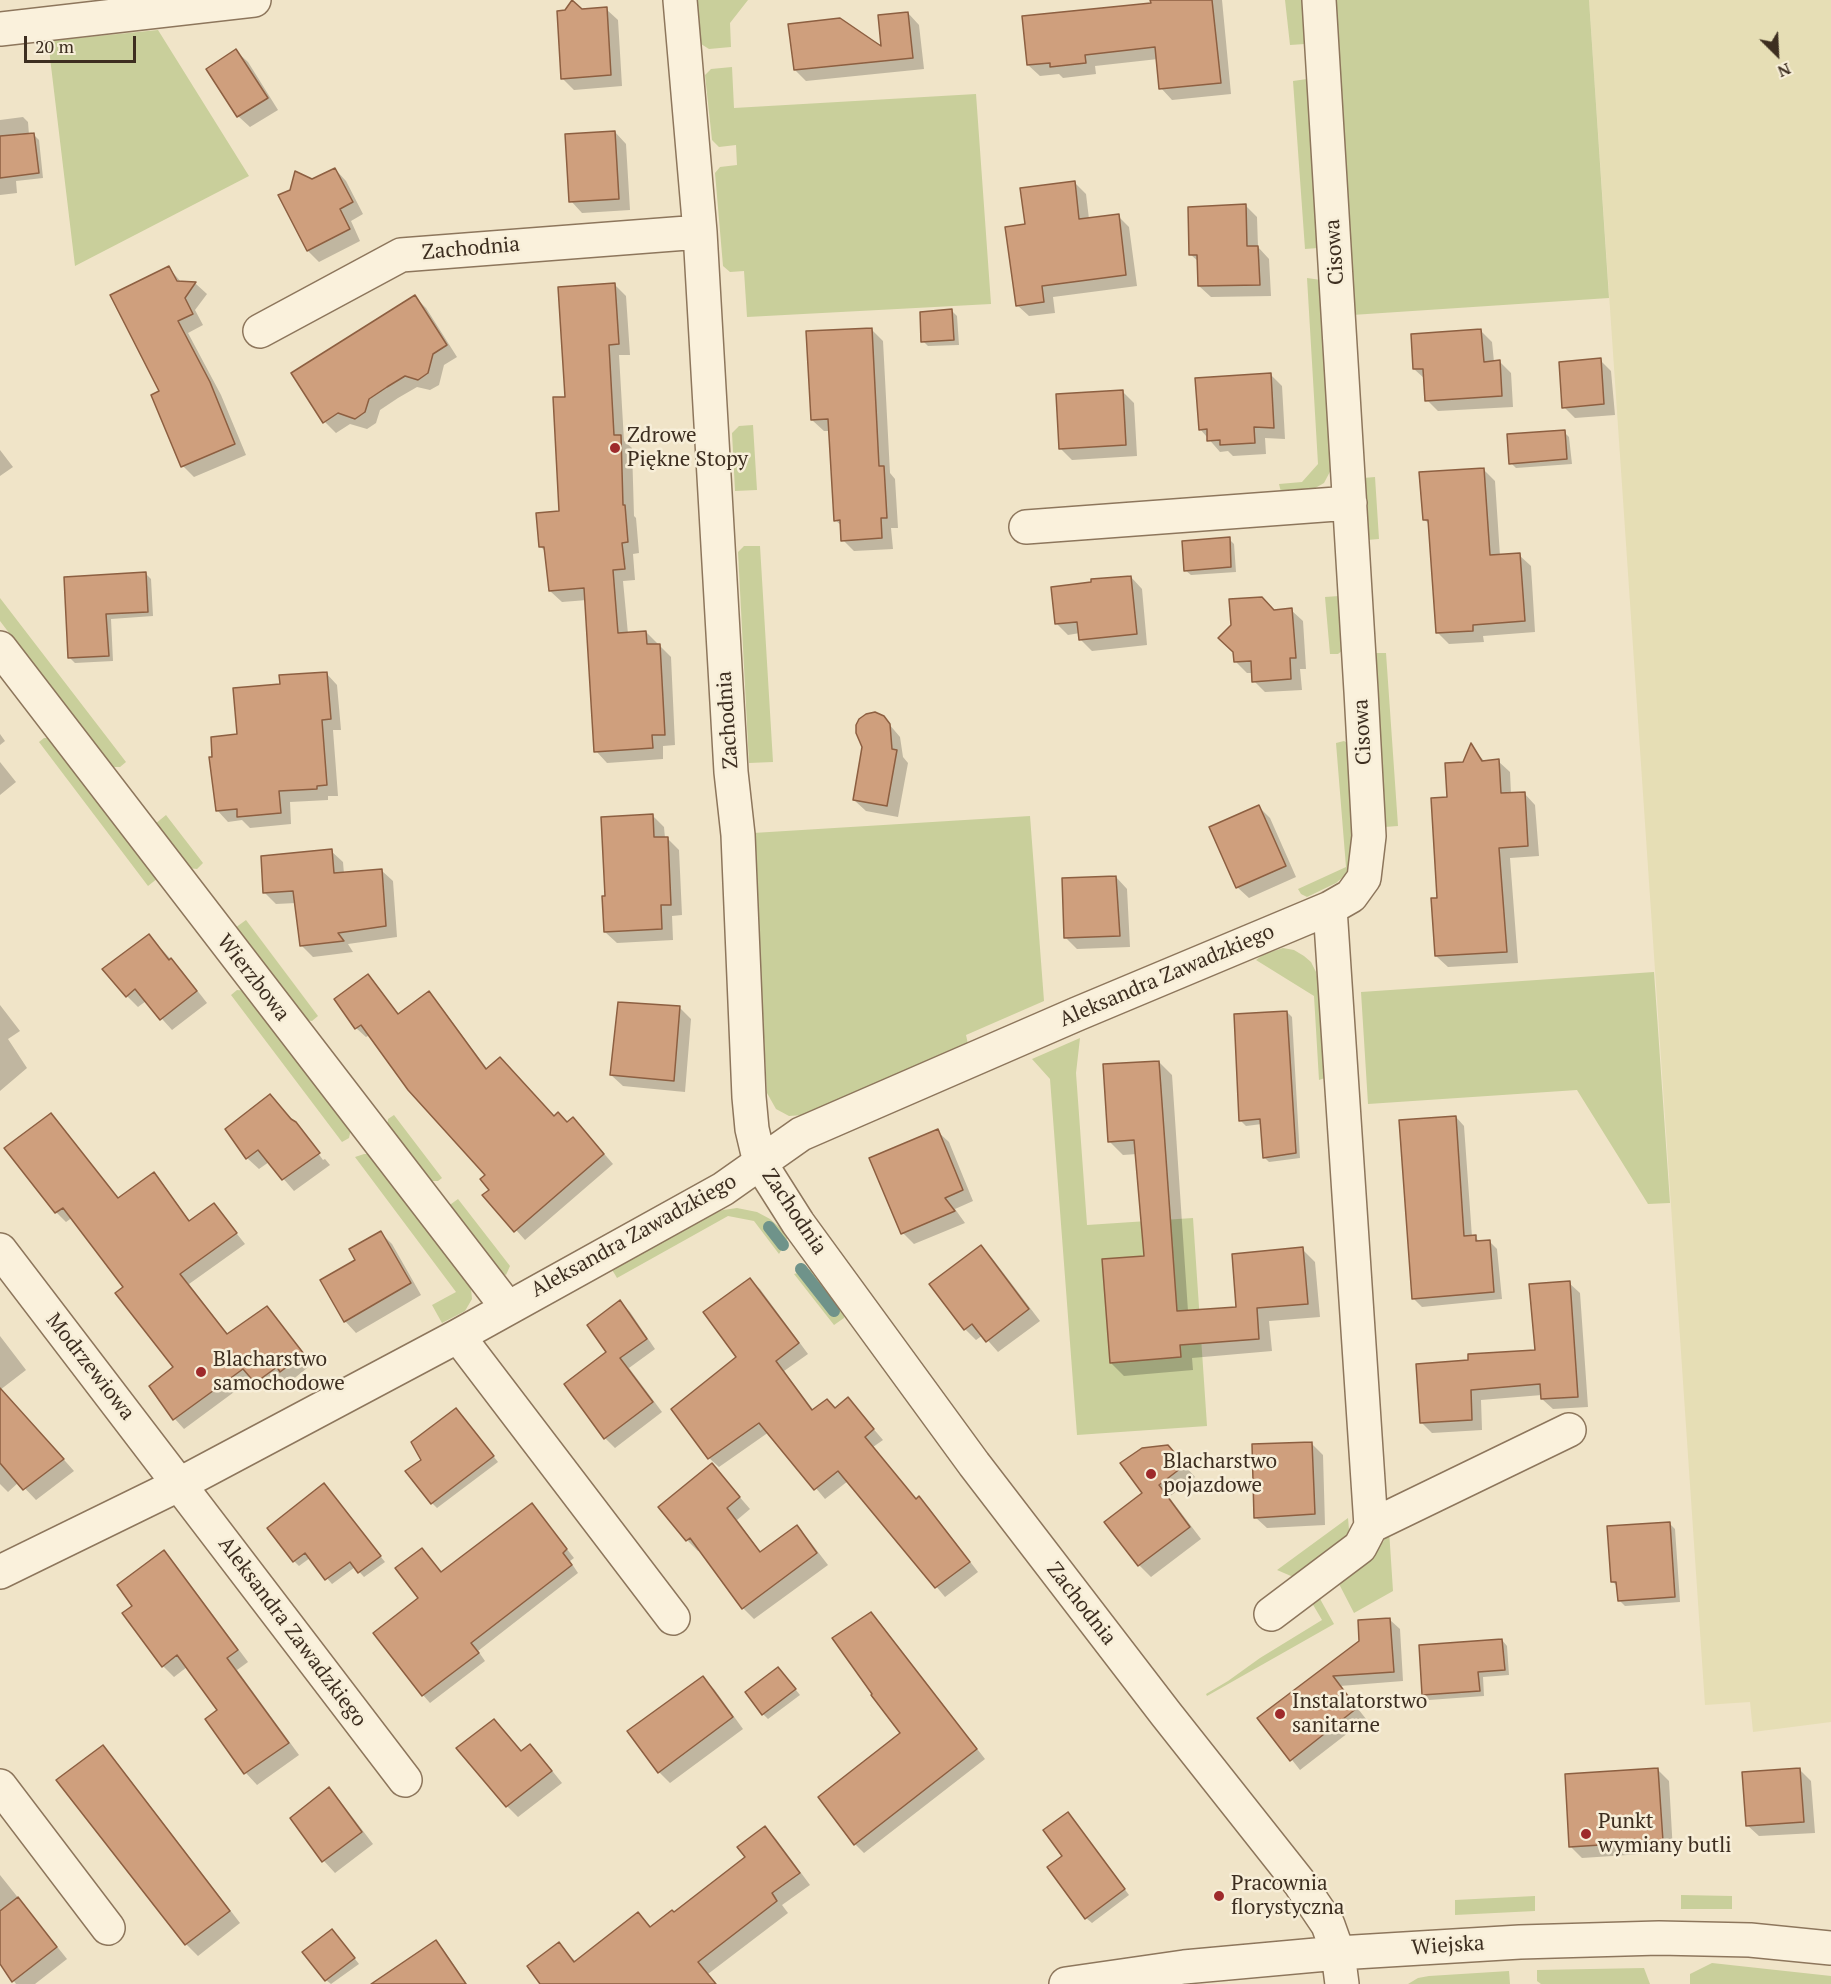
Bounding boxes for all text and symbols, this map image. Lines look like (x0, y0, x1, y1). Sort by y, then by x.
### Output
scale bar (27, 24, 140, 62)
north arrow (1747, 24, 1807, 84)
text: 20 m (35, 34, 74, 58)
text: N (1774, 58, 1794, 83)
street label: Cisowa (1320, 218, 1350, 286)
street label: Zachodnia (421, 232, 521, 266)
place label: Zdrowe Piękne Stopy (627, 423, 748, 473)
marker: Zdrowe Piękne Stopy (608, 441, 622, 455)
street label: Zachodnia (712, 670, 744, 770)
street label: Cisowa (1349, 698, 1377, 766)
street label: Aleksandra Zawadzkiego (1056, 919, 1278, 1033)
street label: Wierzbowa (211, 929, 295, 1027)
street label: Zachodnia (756, 1164, 832, 1260)
street label: Aleksandra Zawadzkiego (527, 1169, 741, 1303)
street label: Modrzewiowa (40, 1308, 140, 1426)
place label: Blacharstwo samochodowe (213, 1347, 345, 1397)
marker: Blacharstwo samochodowe (194, 1365, 208, 1379)
place label: Blacharstwo pojazdowe (1163, 1449, 1277, 1499)
marker: Blacharstwo pojazdowe (1144, 1467, 1158, 1481)
street label: Aleksandra Zawadzkiego (212, 1532, 372, 1732)
street label: Zachodnia (1041, 1558, 1121, 1650)
place label: Instalatorstwo sanitarne (1292, 1689, 1427, 1739)
marker: Instalatorstwo sanitarne (1273, 1707, 1287, 1721)
place label: Punkt wymiany butli (1598, 1809, 1732, 1859)
marker: Punkt wymiany butli (1579, 1827, 1593, 1841)
place label: Pracownia florystyczna (1231, 1871, 1344, 1921)
marker: Pracownia florystyczna (1212, 1889, 1226, 1903)
street label: Wiejska (1411, 1931, 1485, 1961)

